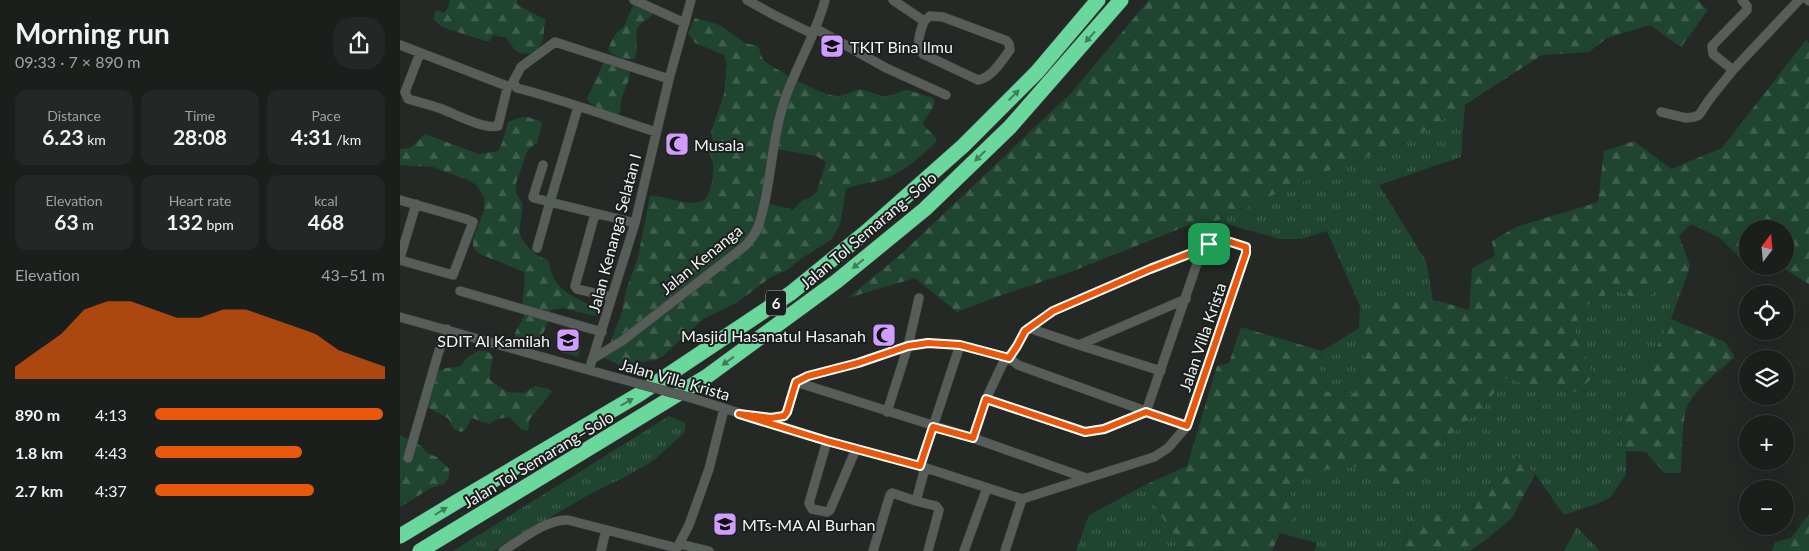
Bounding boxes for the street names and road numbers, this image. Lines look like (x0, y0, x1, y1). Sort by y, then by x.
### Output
street label: Jalan Kenanga Selatan I (584, 152, 644, 314)
street label: Jalan Tol Semarang–Solo (796, 167, 940, 293)
street label: Jalan Kenanga (656, 220, 746, 298)
street label: Jalan Villa Krista (1175, 280, 1229, 394)
road number: 6 (766, 290, 786, 316)
street label: Jalan Villa Krista (618, 354, 732, 404)
street label: Jalan Tol Semarang–Solo (459, 407, 617, 511)

